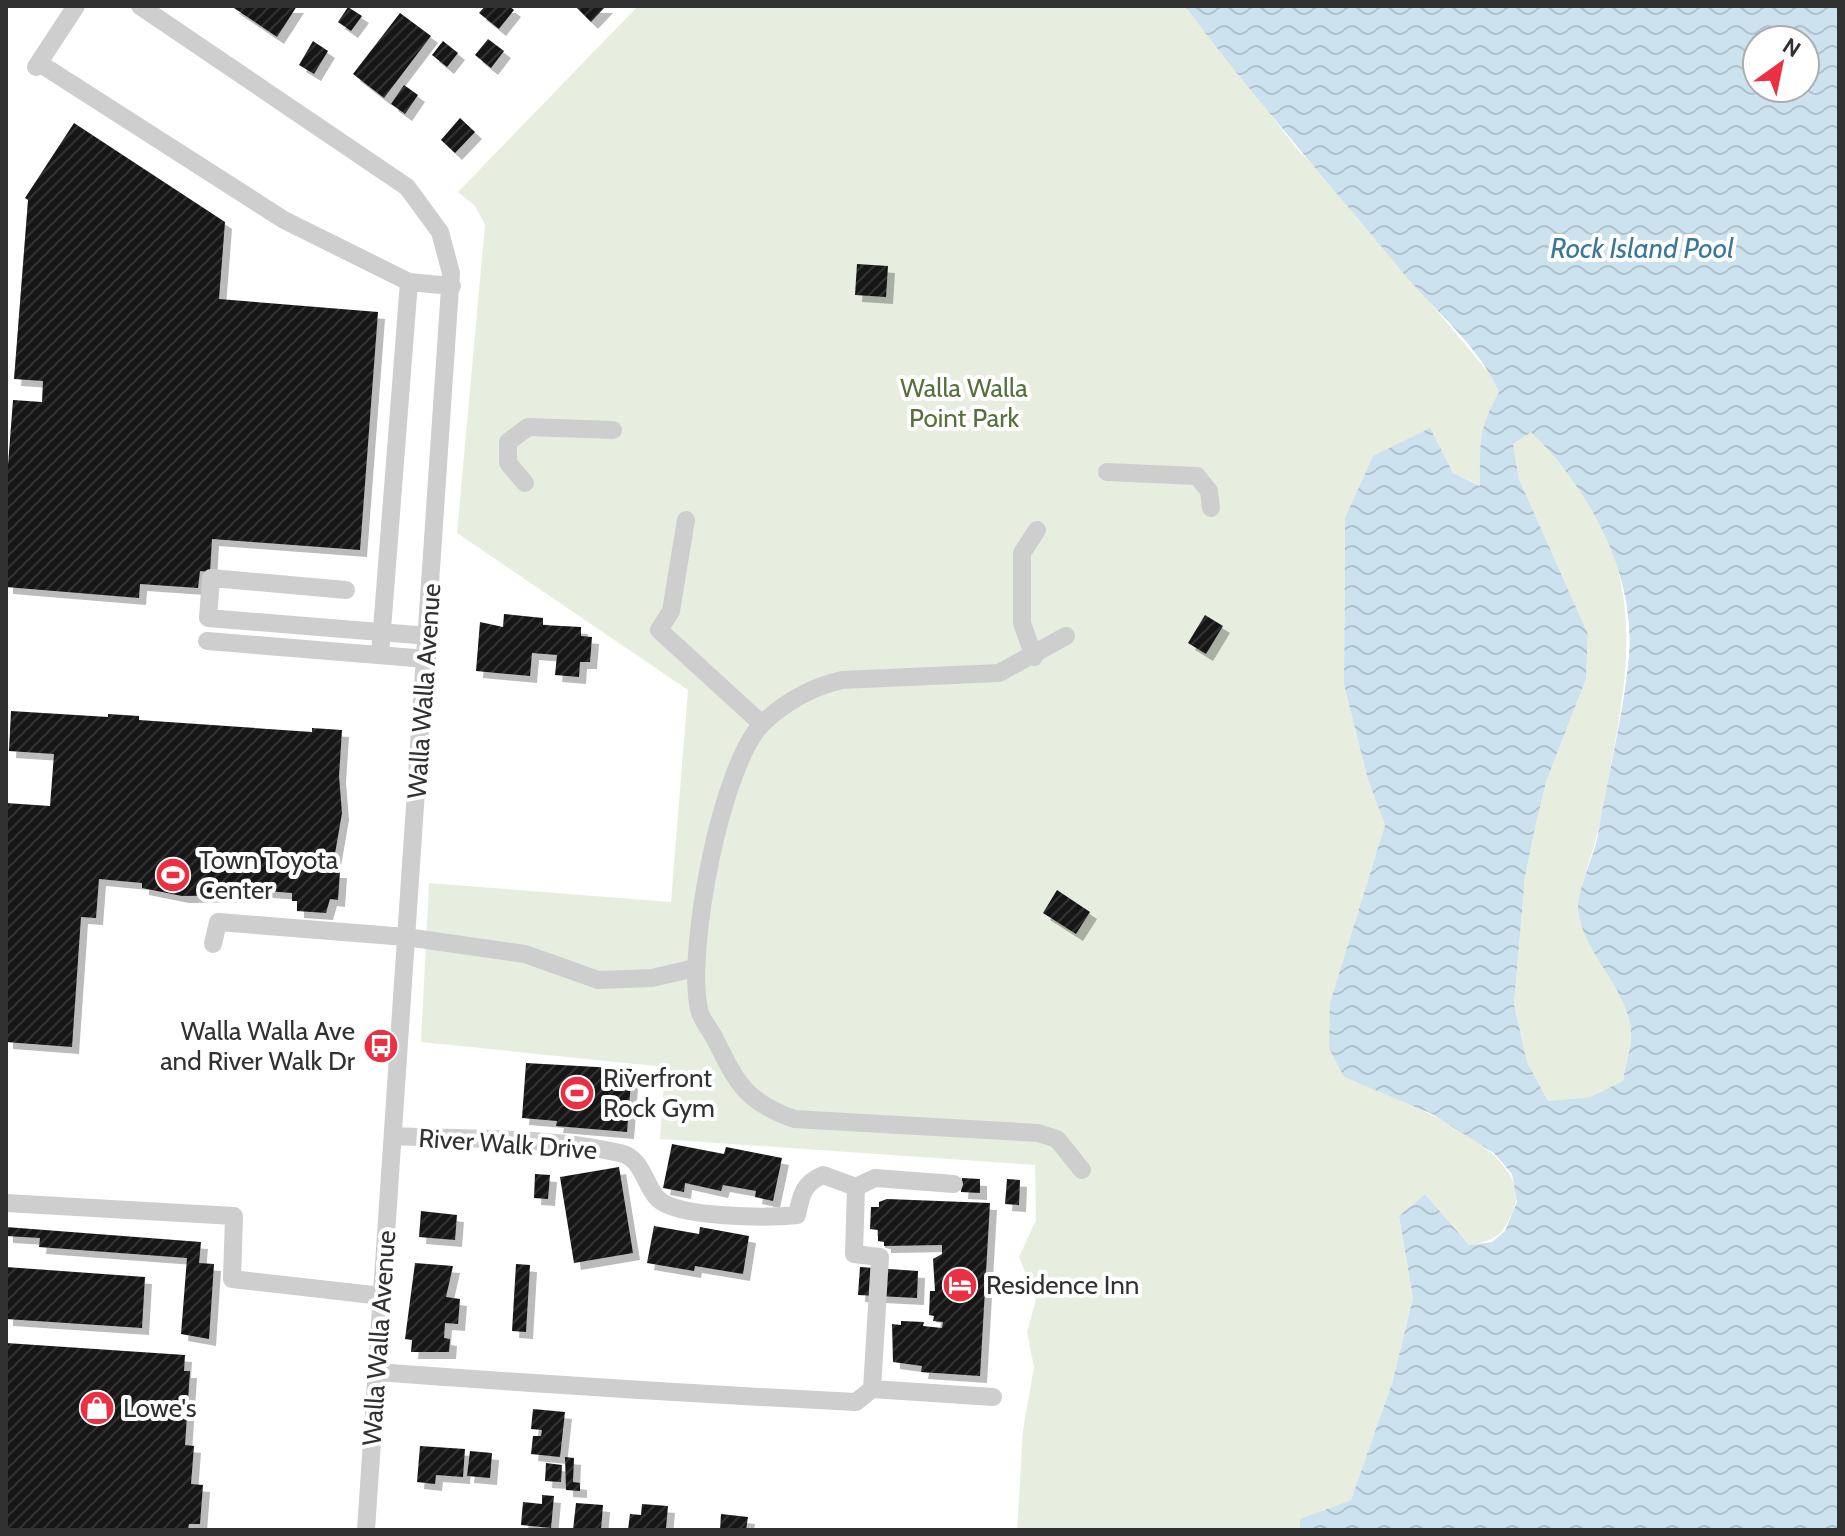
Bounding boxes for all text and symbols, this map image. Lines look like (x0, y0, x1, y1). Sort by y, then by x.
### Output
north arrow (1741, 24, 1821, 104)
text: N (1778, 32, 1805, 63)
water label: Rock Island Pool (1550, 231, 1734, 265)
park label: Walla Walla Point Park (900, 372, 1028, 434)
street label: Walla Walla Avenue (401, 582, 447, 800)
place label: Town Toyota Center (199, 844, 339, 906)
sports icon: Town Toyota Center (154, 856, 192, 894)
place label: Walla Walla Ave and River Walk Dr (160, 1015, 356, 1077)
bus stop icon: Walla Walla Ave and River Walk Dr (362, 1027, 400, 1065)
place label: Riverfront Rock Gym (603, 1062, 715, 1124)
sports icon: Riverfront Rock Gym (558, 1074, 596, 1112)
street label: River Walk Drive (418, 1122, 598, 1166)
street label: Walla Walla Avenue (356, 1229, 402, 1447)
hotel icon: Residence Inn (941, 1266, 979, 1304)
place label: Residence Inn (986, 1269, 1139, 1301)
shop icon: Lowe's (78, 1389, 116, 1427)
place label: Lowe's (123, 1392, 197, 1424)

